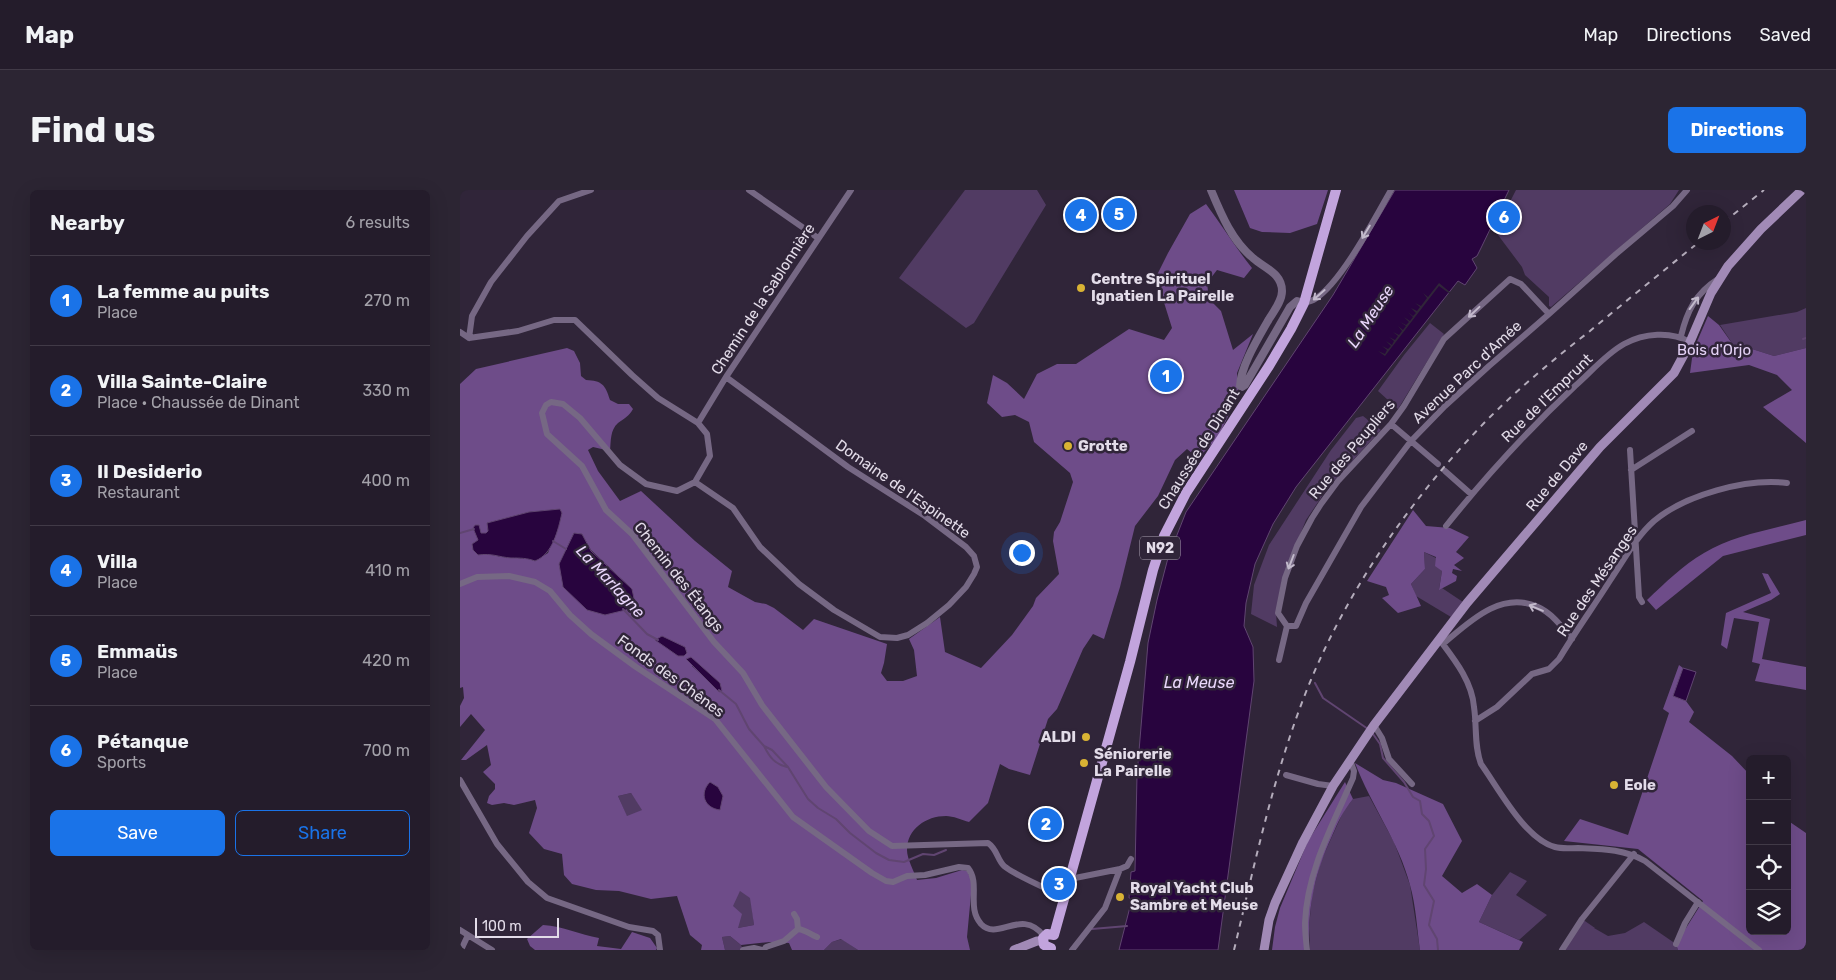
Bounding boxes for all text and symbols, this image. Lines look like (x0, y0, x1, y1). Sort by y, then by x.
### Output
text: Map (25, 21, 74, 49)
text: Map (1583, 24, 1618, 46)
text: Directions (1646, 24, 1732, 46)
text: Saved (1760, 24, 1811, 46)
button: Directions (1668, 107, 1806, 153)
text: Find us (30, 109, 155, 151)
pin: 5 (1103, 195, 1135, 233)
pin: 4 (1065, 196, 1097, 234)
pin: 6 (1488, 198, 1520, 236)
north arrow (1686, 205, 1731, 250)
text: Nearby (50, 210, 125, 235)
text: 6 results (345, 213, 410, 232)
street label: Chemin de la Sablonnière (707, 220, 819, 378)
one-way arrow (1361, 224, 1371, 238)
place label: Centre Spirituel Ignatien La Pairelle (1091, 270, 1234, 305)
text: La femme au puits (97, 280, 269, 303)
water label: La Meuse (1343, 281, 1398, 351)
marker: Centre Spirituel Ignatien La Pairelle (1075, 282, 1087, 294)
one-way arrow (1313, 289, 1326, 300)
text: 1 (62, 291, 70, 310)
text: 270 m (364, 291, 410, 310)
one-way arrow (1689, 296, 1699, 310)
text: Place (97, 303, 138, 322)
one-way arrow (1467, 306, 1480, 317)
street label: Avenue Parc d'Amée (1409, 317, 1525, 427)
park label: Bois d'Orjo (1677, 341, 1751, 359)
street label: Rue de l'Emprunt (1498, 350, 1596, 446)
pin: 1 (1150, 357, 1182, 395)
text: Villa Sainte-Claire (97, 370, 267, 393)
text: 2 (61, 381, 71, 400)
text: 330 m (362, 381, 410, 400)
street label: Chaussée de Dinant (1154, 385, 1244, 513)
text: Place · Chaussée de Dinant (97, 393, 300, 412)
street label: Rue des Peupliers (1305, 395, 1399, 502)
street label: Domaine de l'Espinette (832, 436, 974, 542)
place label: Grotte (1078, 437, 1128, 455)
street label: Rue de Dave (1522, 437, 1592, 515)
marker: Grotte (1062, 440, 1074, 452)
text: Il Desiderio (97, 460, 202, 483)
text: 3 (61, 471, 71, 490)
text: 400 m (362, 471, 410, 490)
text: Restaurant (97, 483, 180, 502)
street label: Chemin des Étangs (630, 518, 728, 636)
street label: Rue des Mésanges (1553, 522, 1641, 640)
road number: N92 (1140, 536, 1180, 559)
your location (1009, 540, 1035, 566)
water label: La Marlagne (572, 541, 649, 621)
text: Villa (97, 550, 137, 573)
one-way arrow (1286, 554, 1296, 569)
text: 4 (61, 561, 71, 580)
text: 410 m (365, 561, 410, 580)
text: Place (97, 573, 138, 592)
one-way arrow (1529, 602, 1544, 612)
street label: Fonds des Chênes (614, 631, 728, 721)
text: Emmaüs (97, 640, 178, 663)
text: 5 (61, 651, 71, 670)
text: 420 m (362, 651, 410, 670)
text: Place (97, 663, 138, 682)
water label: La Meuse (1164, 673, 1234, 692)
place label: ALDI (1041, 728, 1076, 746)
text: Pétanque (97, 730, 189, 753)
marker: ALDI (1080, 731, 1092, 743)
text: 6 (61, 741, 71, 760)
text: 700 m (363, 741, 410, 760)
place label: Séniorerie La Pairelle (1094, 745, 1172, 780)
text: Sports (97, 753, 146, 772)
map controls (1746, 755, 1791, 935)
button: + (1746, 755, 1791, 800)
marker: Séniorerie La Pairelle (1078, 757, 1090, 769)
place label: Eole (1624, 776, 1656, 794)
marker: Eole (1608, 779, 1620, 791)
button: − (1746, 800, 1791, 845)
pin: 2 (1030, 805, 1062, 843)
button: Save (50, 810, 225, 856)
button: Share (235, 810, 410, 856)
button: locate (1746, 845, 1791, 890)
pin: 3 (1043, 865, 1075, 903)
place label: Royal Yacht Club Sambre et Meuse (1130, 879, 1258, 914)
button: layers (1746, 890, 1791, 935)
marker: Royal Yacht Club Sambre et Meuse (1114, 891, 1126, 903)
scale bar (475, 915, 559, 938)
text: 100 m (482, 918, 522, 935)

